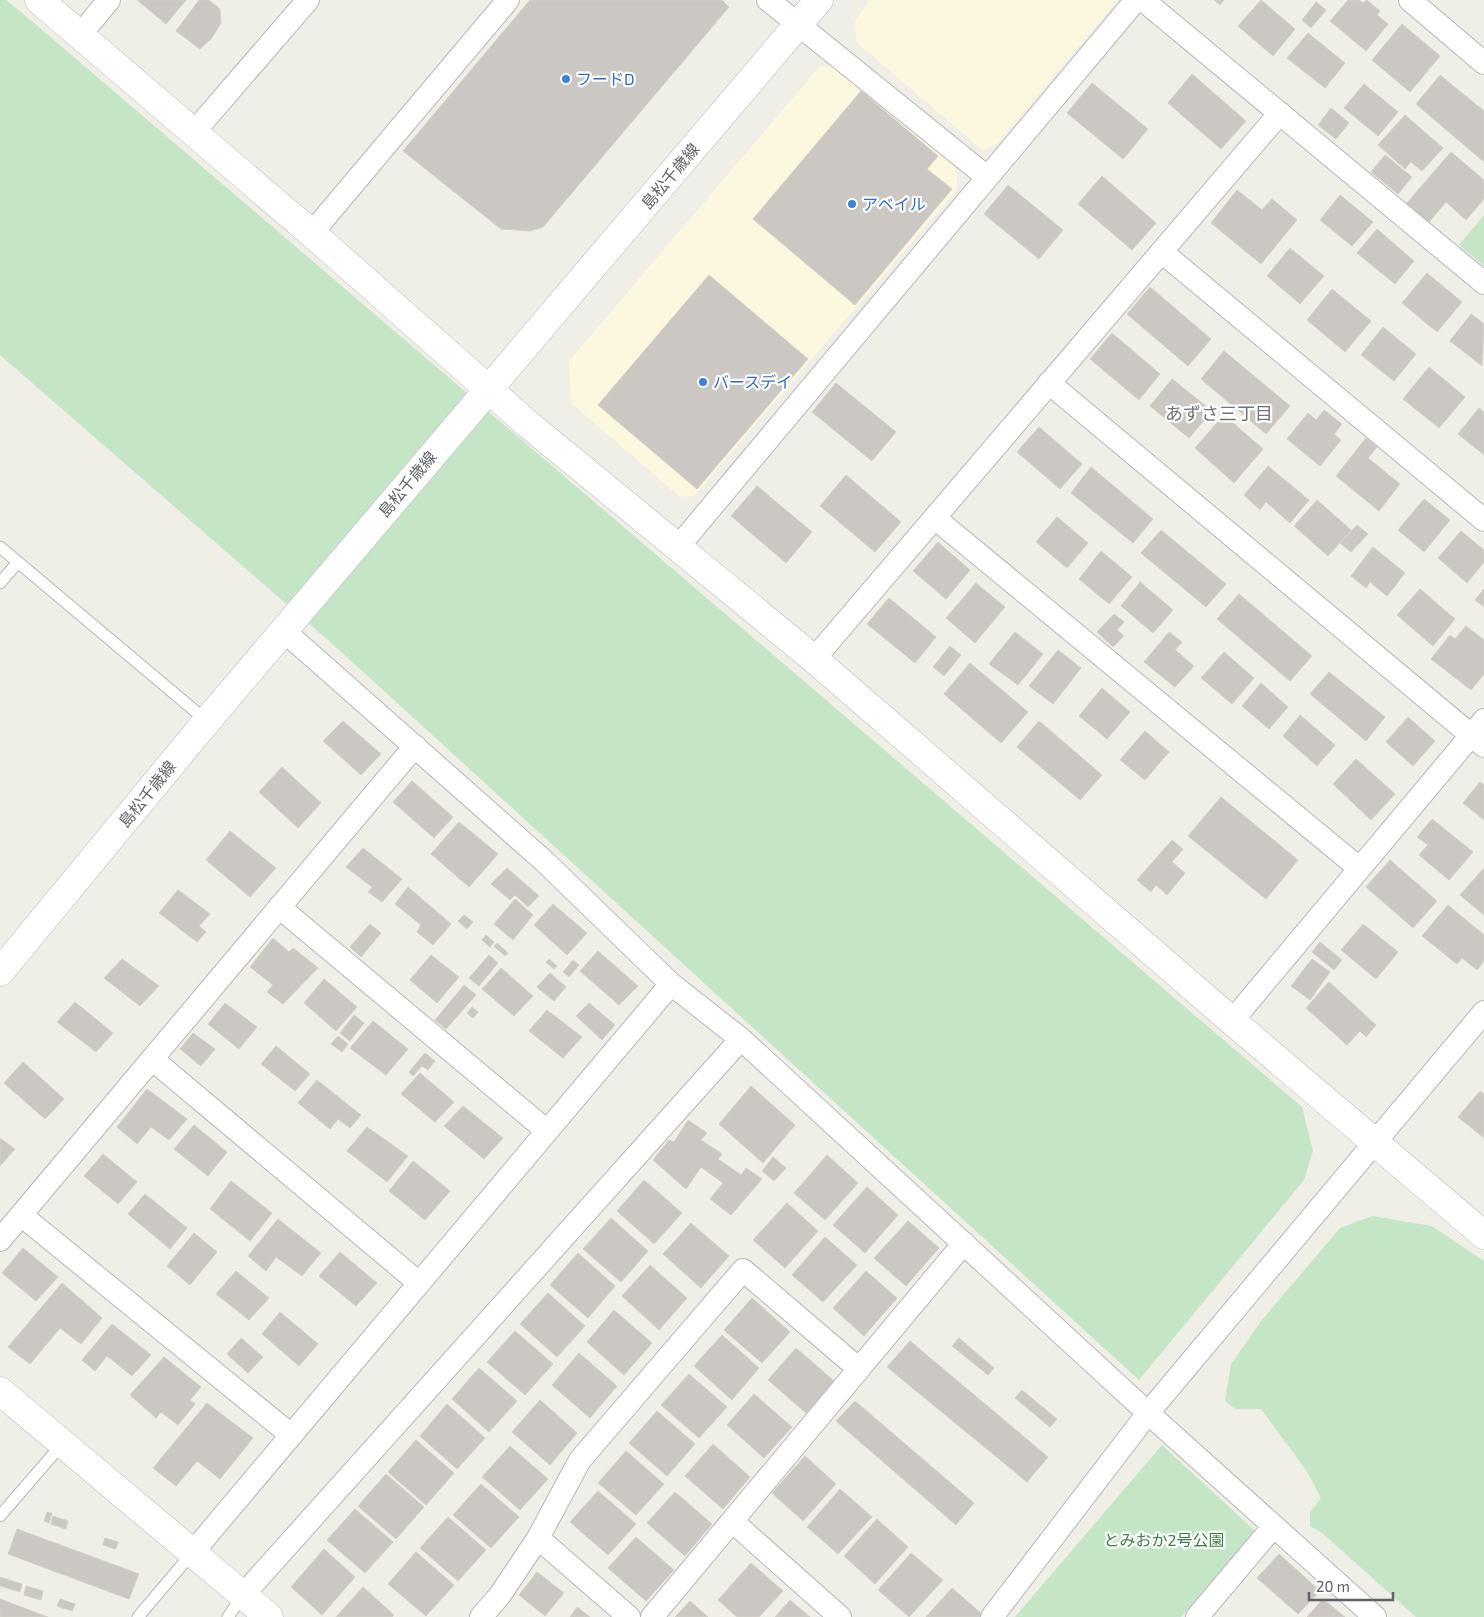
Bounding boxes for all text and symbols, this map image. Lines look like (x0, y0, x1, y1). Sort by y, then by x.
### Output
place label: フードD (576, 69, 635, 88)
marker: フードD (560, 73, 572, 85)
street label: 島松千歳線 (637, 139, 703, 212)
place label: アベイル (862, 194, 926, 213)
marker: アベイル (846, 198, 858, 210)
place label: バースデイ (713, 372, 792, 391)
marker: バースデイ (697, 376, 709, 388)
district label: あずさ三丁目 (1165, 402, 1273, 424)
street label: 島松千歳線 (374, 447, 440, 520)
street label: 島松千歳線 (114, 757, 179, 831)
park label: とみおか2号公園 (1104, 1530, 1225, 1549)
scale bar (1309, 1570, 1393, 1602)
text: 20 m (1316, 1577, 1350, 1595)

